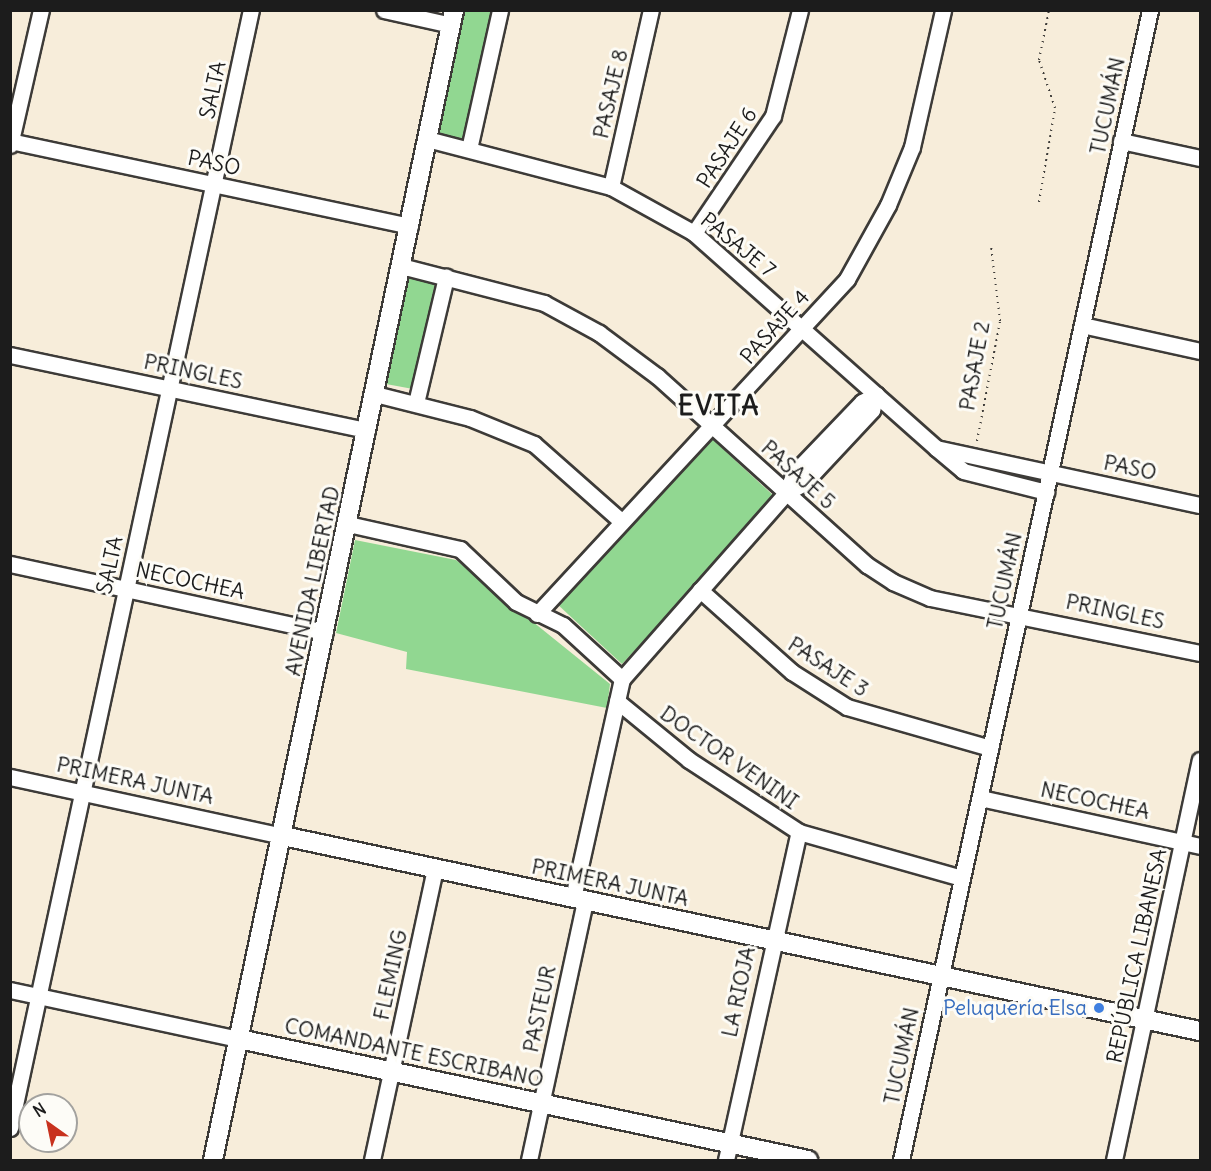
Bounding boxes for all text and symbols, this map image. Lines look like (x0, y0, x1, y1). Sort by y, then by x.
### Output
street label: PASAJE 8 (589, 47, 633, 141)
street label: TUCUMÁN (1085, 55, 1131, 157)
street label: SALTA (195, 59, 231, 121)
street label: PASAJE 6 (692, 103, 762, 193)
street label: PASO (185, 145, 243, 181)
street label: PASAJE 7 (696, 207, 780, 283)
street label: PASAJE 4 (735, 285, 815, 369)
street label: PASAJE 2 (955, 319, 995, 413)
street label: PRINGLES (141, 349, 245, 395)
district label: EVITA (678, 390, 760, 422)
street label: PASAJE 5 (756, 435, 840, 515)
street label: PASO (1101, 450, 1159, 486)
street label: AVENIDA LIBERTAD (281, 484, 345, 678)
street label: TUCUMÁN (982, 530, 1028, 632)
street label: SALTA (92, 534, 128, 596)
street label: NECOCHEA (133, 557, 247, 605)
street label: PRINGLES (1063, 589, 1167, 635)
street label: PASAJE 3 (783, 632, 873, 702)
street label: DOCTOR VENINI (655, 701, 803, 815)
street label: PRIMERA JUNTA (54, 752, 216, 810)
street label: NECOCHEA (1038, 777, 1152, 825)
street label: REPÚBLICA LIBANESA (1102, 846, 1172, 1066)
street label: PRIMERA JUNTA (529, 854, 691, 912)
street label: FLEMING (369, 928, 413, 1022)
street label: LA RIOJA (717, 944, 761, 1040)
street label: PASTEUR (519, 963, 561, 1055)
place label: Peluquería Elsa (943, 995, 1087, 1021)
marker: Peluquería Elsa (1092, 1001, 1106, 1015)
street label: TUCUMÁN (879, 1005, 925, 1107)
street label: COMANDANTE ESCRIBANO (282, 1013, 546, 1093)
north arrow (18, 1093, 78, 1153)
text: N (29, 1098, 49, 1121)

